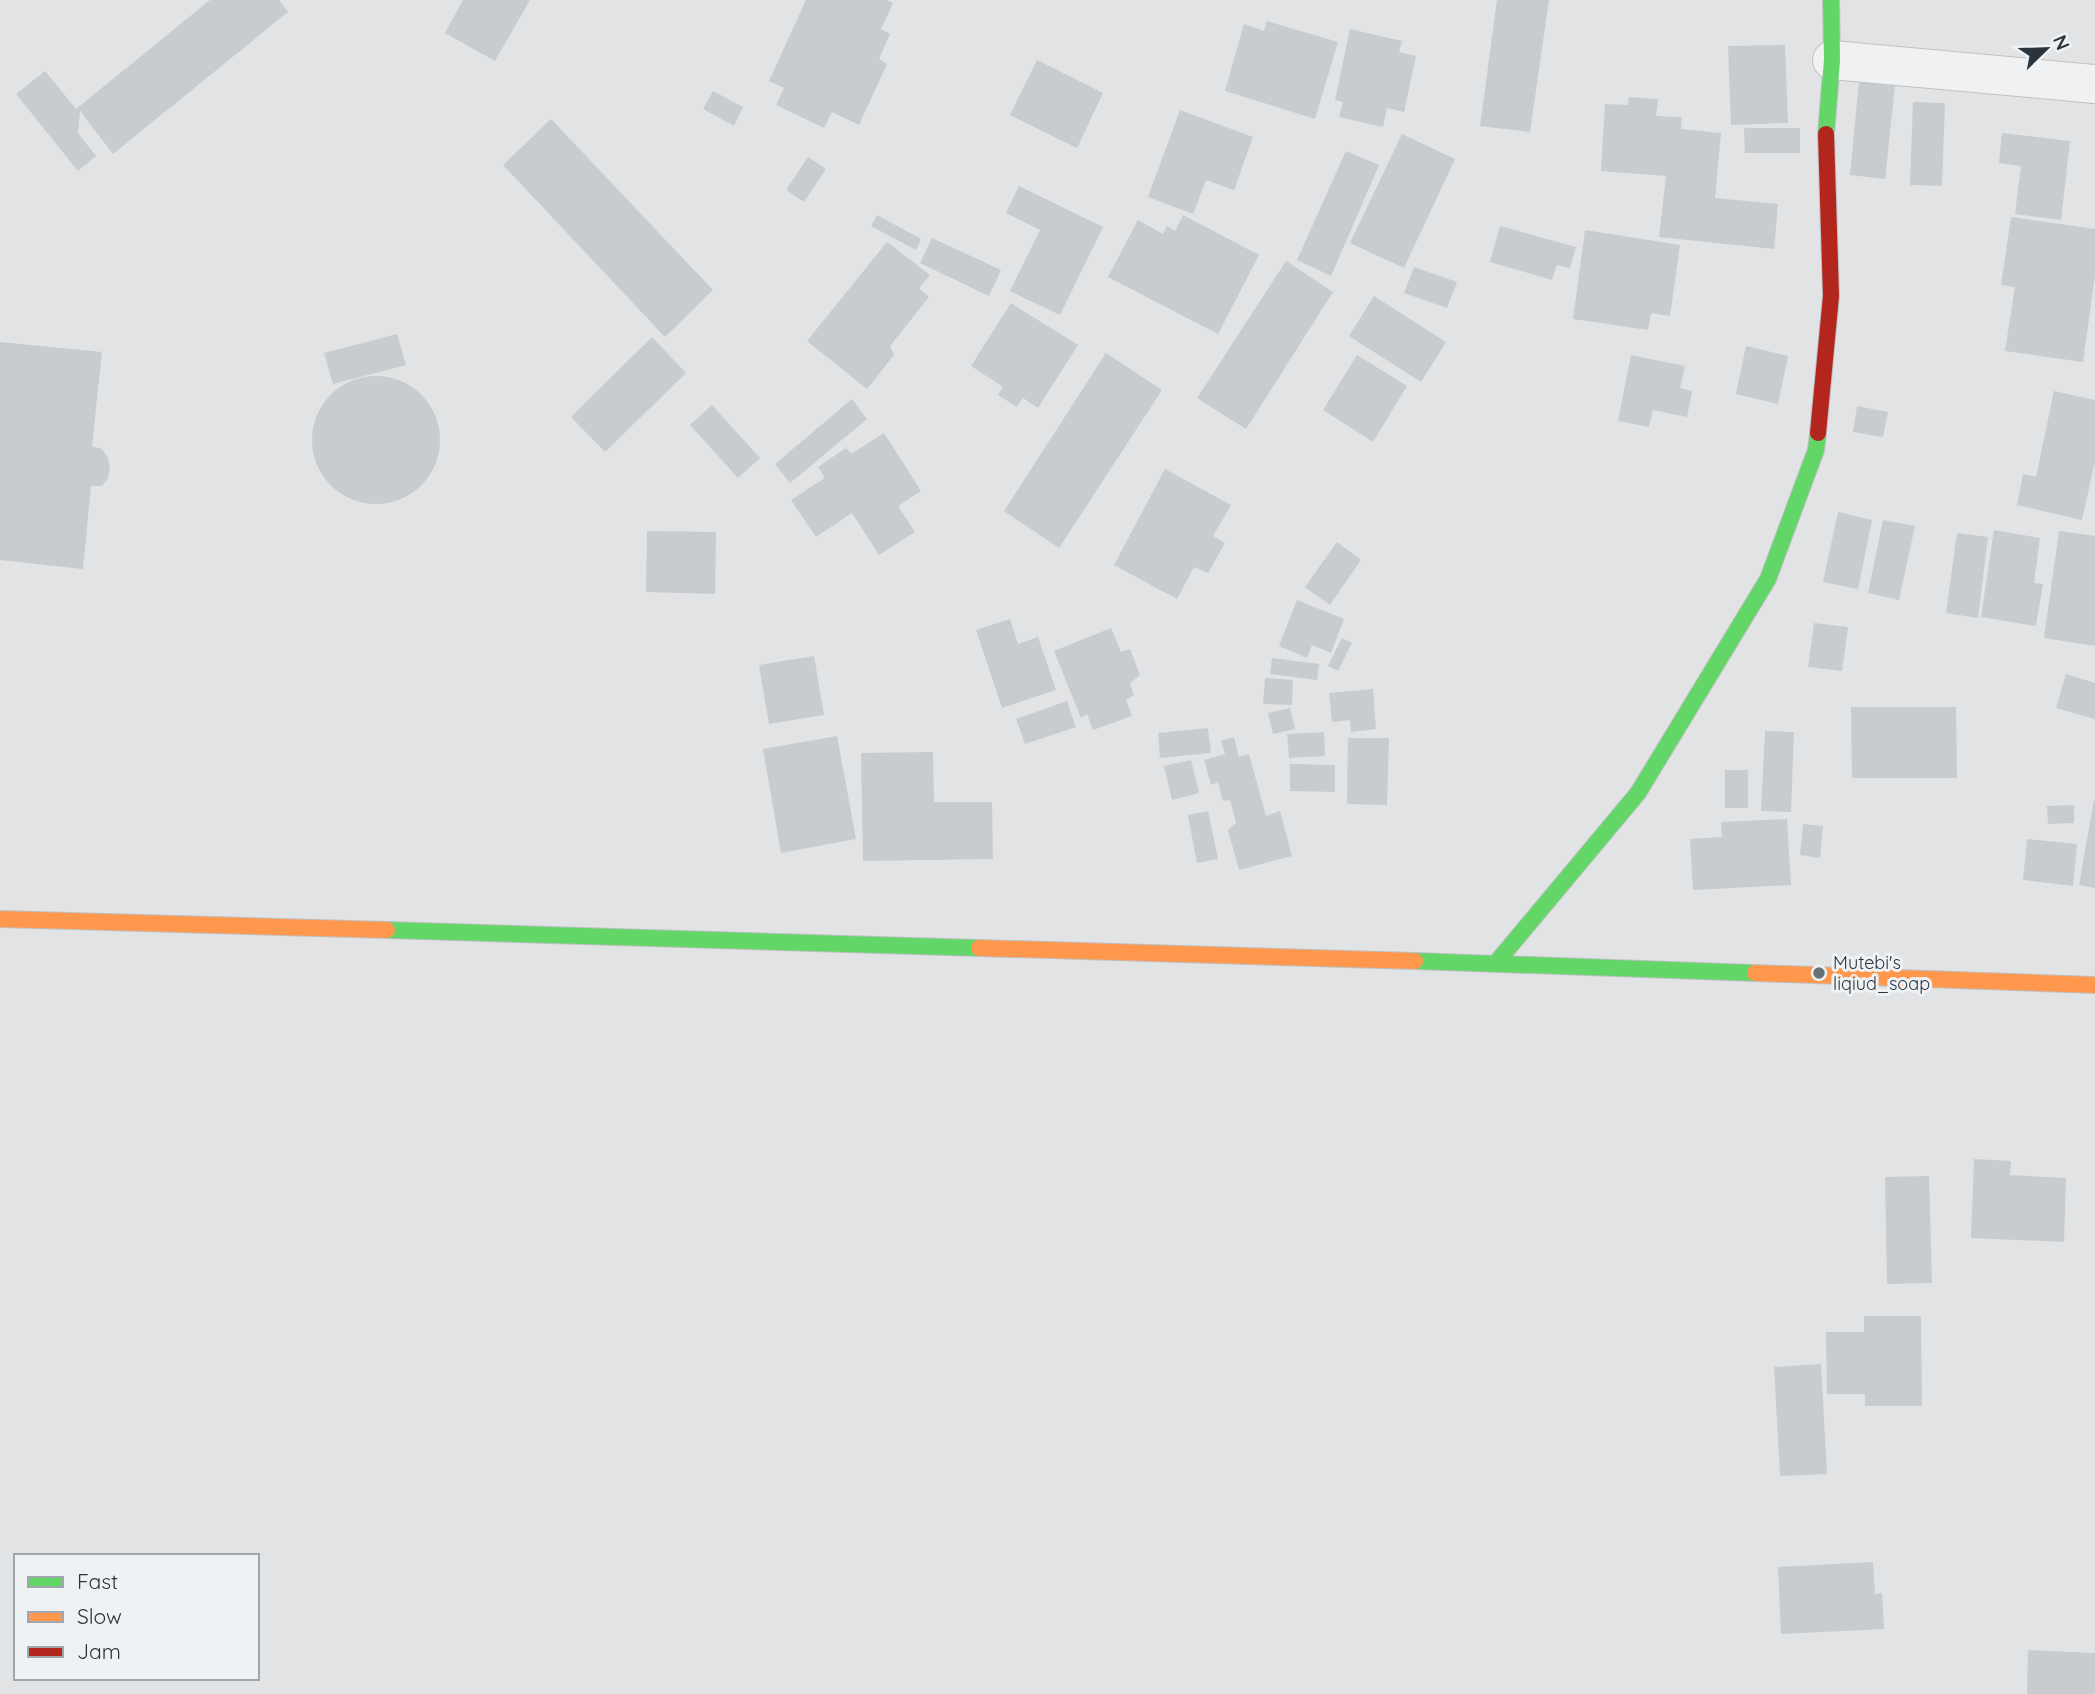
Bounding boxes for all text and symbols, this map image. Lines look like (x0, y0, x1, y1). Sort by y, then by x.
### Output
north arrow (2011, 14, 2081, 84)
text: N (2048, 31, 2075, 53)
place label: Mutebi's liqiud_soap (1833, 951, 1930, 995)
marker: Mutebi's liqiud_soap (1811, 965, 1827, 981)
legend (14, 1554, 259, 1680)
text: Fast (77, 1568, 118, 1594)
text: Slow (77, 1603, 122, 1629)
text: Jam (77, 1638, 121, 1664)

